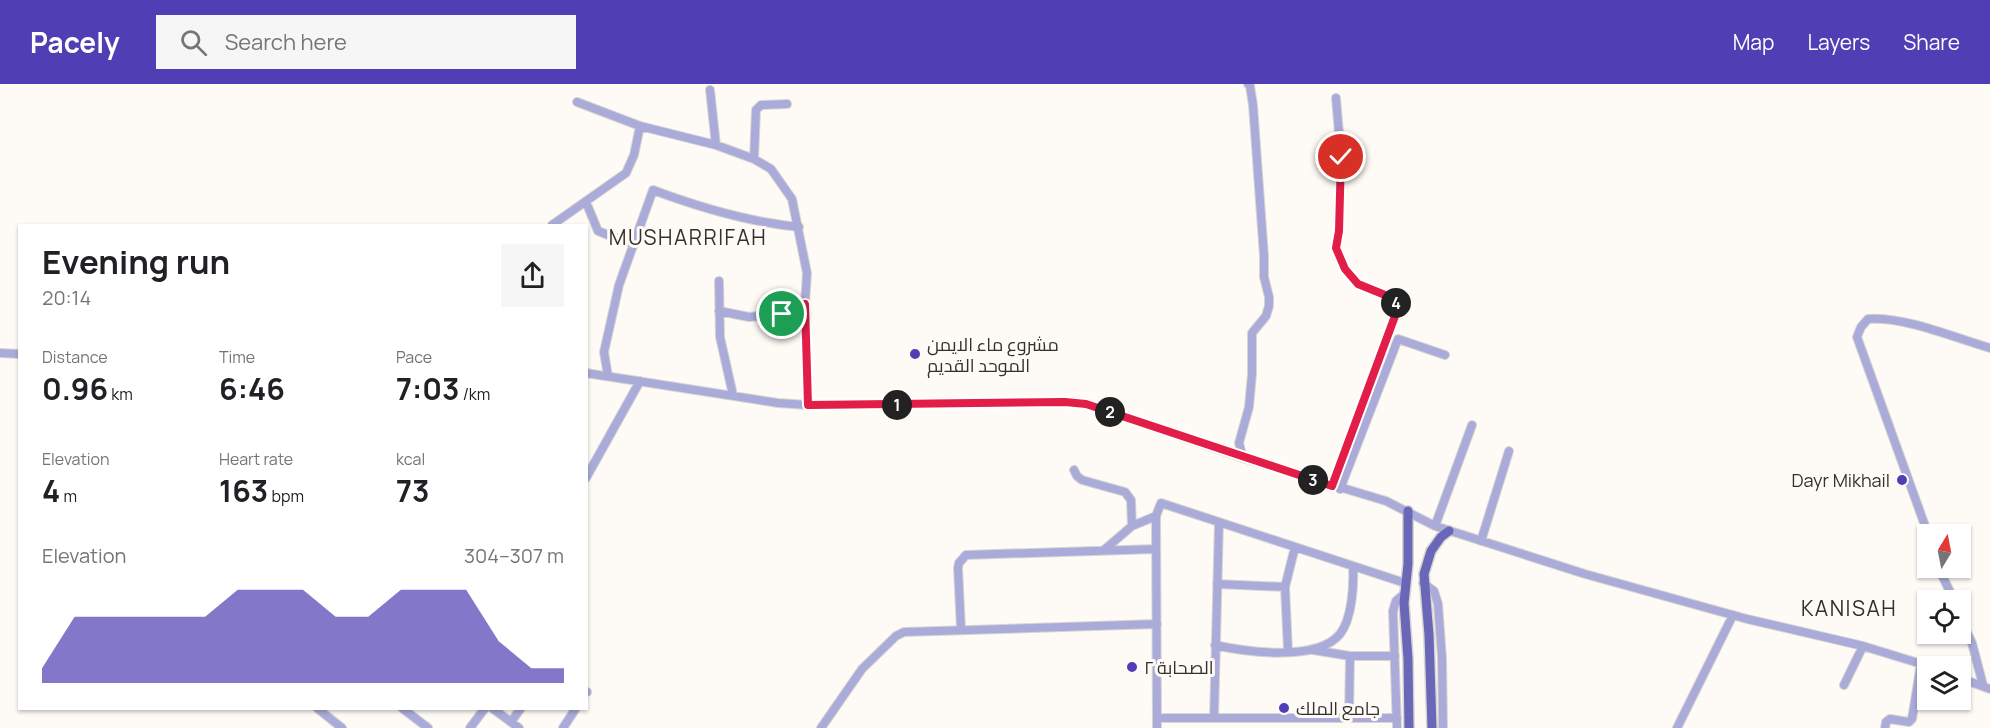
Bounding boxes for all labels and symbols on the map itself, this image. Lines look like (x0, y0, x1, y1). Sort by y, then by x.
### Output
pin (1315, 131, 1366, 182)
district label: MUSHARRIFAH (609, 223, 767, 251)
pin (756, 288, 807, 339)
pin: 4 (1381, 288, 1411, 318)
place label: مشروع ماء الايمن الموحد القديم (927, 332, 1059, 378)
marker: مشروع ماء الايمن الموحد القديم (908, 347, 922, 361)
pin: 1 (882, 390, 912, 420)
pin: 2 (1095, 397, 1125, 427)
pin: 3 (1298, 465, 1328, 495)
place label: Dayr Mikhail (1792, 468, 1890, 492)
marker: Dayr Mikhail (1895, 473, 1909, 487)
north arrow (1917, 524, 1971, 578)
district label: KANISAH (1801, 594, 1897, 622)
place label: الصحابة ٢ (1144, 655, 1214, 679)
marker: الصحابة ٢ (1125, 660, 1139, 674)
place label: جامع الملك (1296, 696, 1380, 721)
marker: جامع الملك (1277, 701, 1291, 715)

